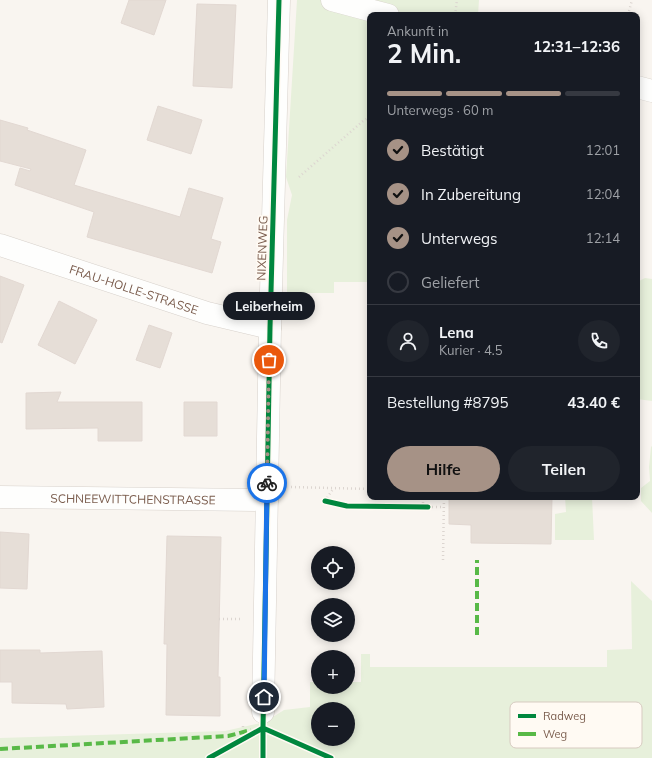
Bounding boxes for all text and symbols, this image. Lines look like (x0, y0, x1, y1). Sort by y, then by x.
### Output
text: Ankunft in (387, 23, 449, 39)
text: 2 Min. (387, 37, 461, 70)
text: 12:31–12:36 (533, 37, 620, 56)
text: Unterwegs · 60 m (387, 102, 494, 118)
icon: check (387, 139, 409, 161)
text: Bestätigt (421, 141, 484, 160)
text: 12:01 (586, 142, 620, 158)
icon: check (387, 183, 409, 205)
text: In Zubereitung (421, 185, 521, 204)
text: 12:04 (586, 186, 620, 202)
street label: NIXENWEG (253, 215, 271, 281)
icon: check (387, 227, 409, 249)
text: Unterwegs (421, 229, 498, 248)
text: 12:14 (586, 230, 620, 246)
street label: FRAU-HOLLE-STRASSE (68, 261, 200, 317)
text: Geliefert (421, 273, 480, 292)
callout: Leiberheim (223, 292, 315, 320)
text: Leiberheim (235, 298, 303, 314)
button: person (387, 320, 429, 362)
button: phone (578, 320, 620, 362)
text: Lena (439, 323, 474, 342)
text: Kurier · 4.5 (439, 342, 503, 358)
pin (252, 343, 286, 377)
icon: bag (258, 349, 280, 371)
text: Bestellung #8795 (387, 393, 509, 412)
text: 43.40 € (567, 393, 620, 412)
button: Hilfe (387, 446, 500, 492)
button: Teilen (508, 446, 620, 492)
courier (247, 463, 287, 503)
icon: bike (256, 472, 278, 494)
street label: SCHNEEWITTCHENSTRASSE (50, 490, 216, 507)
map controls (311, 546, 355, 746)
button: locate (311, 546, 355, 590)
button: layers (311, 598, 355, 642)
button: + (311, 650, 355, 694)
pin (247, 680, 281, 714)
icon: home (253, 686, 275, 708)
button: − (311, 702, 355, 746)
legend (510, 702, 642, 748)
text: Radweg (543, 709, 586, 723)
text: Weg (543, 727, 567, 741)

